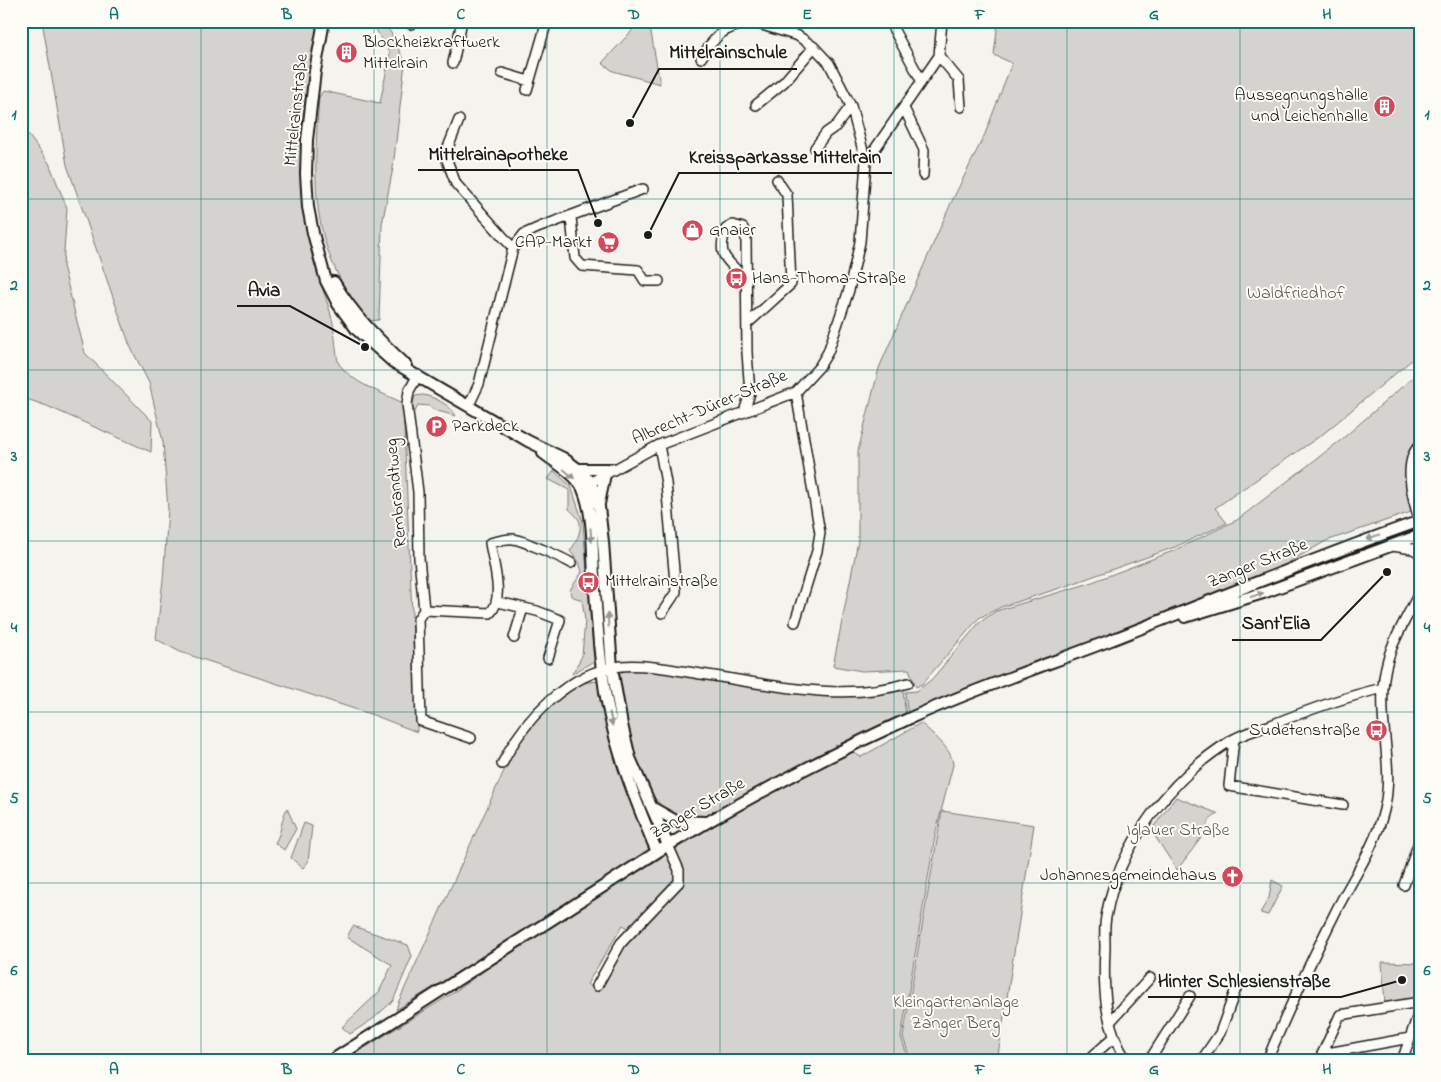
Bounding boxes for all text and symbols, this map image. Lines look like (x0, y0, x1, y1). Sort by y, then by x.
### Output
text: A (109, 3, 119, 27)
text: B (281, 3, 293, 27)
text: C (457, 3, 466, 27)
text: D (627, 3, 640, 27)
text: E (802, 3, 812, 27)
text: F (974, 3, 986, 27)
text: G (1149, 3, 1159, 27)
text: H (1322, 3, 1332, 27)
place label: Blockheizkraftwerk Mittelrain (362, 30, 500, 77)
callout: Mittelrainschule (659, 35, 797, 69)
text: Mittelrainschule (669, 40, 787, 67)
building icon: Blockheizkraftwerk Mittelrain (335, 41, 359, 65)
street label: Mittelrainstraße (278, 52, 316, 167)
place label: Aussegnungshalle und Leichenhalle (1235, 83, 1369, 130)
building icon: Aussegnungshalle und Leichenhalle (1372, 94, 1396, 118)
text: 1 (11, 103, 17, 127)
text: 1 (1424, 103, 1430, 127)
callout: Mittelrainapotheke (418, 136, 578, 170)
callout: Kreissparkasse Mittelrain (679, 139, 892, 173)
text: Mittelrainapotheke (428, 142, 568, 169)
text: Kreissparkasse Mittelrain (689, 145, 881, 172)
place label: Gnaier (709, 218, 756, 244)
shop icon: Gnaier (681, 219, 705, 243)
place label: CAP-Markt (515, 230, 592, 256)
supermarket icon: CAP-Markt (596, 231, 620, 255)
place label: Hans-Thoma-Straße (752, 266, 907, 292)
bus stop icon: Hans-Thoma-Straße (724, 267, 748, 291)
callout: Avia (237, 272, 290, 306)
text: 2 (9, 274, 18, 298)
text: 2 (1422, 274, 1431, 298)
text: Avia (248, 278, 280, 305)
park label: Waldfriedhof (1247, 281, 1346, 307)
street label: Albrecht-Dürer-Straße (628, 363, 793, 452)
place label: Parkdeck (452, 414, 519, 440)
parking icon: Parkdeck (424, 415, 448, 439)
street label: Rembrandtweg (379, 437, 416, 549)
text: 3 (10, 445, 18, 469)
text: 3 (1423, 445, 1431, 469)
one-way arrow (563, 468, 575, 480)
one-way arrow (588, 527, 596, 543)
street label: Zanger Straße (1204, 532, 1313, 597)
one-way arrow (1365, 533, 1380, 541)
place label: Mittelrainstraße (605, 569, 719, 595)
bus stop icon: Mittelrainstraße (577, 570, 601, 594)
one-way arrow (1249, 590, 1264, 598)
callout: Sant'Elia (1232, 606, 1321, 640)
one-way arrow (604, 611, 612, 627)
text: Sant'Elia (1242, 611, 1310, 638)
text: 4 (10, 616, 18, 640)
text: 4 (1423, 616, 1431, 640)
one-way arrow (607, 711, 615, 727)
place label: Sudetenstraße (1249, 718, 1361, 744)
bus stop icon: Sudetenstraße (1364, 719, 1388, 743)
street label: Zanger Straße (646, 771, 751, 847)
text: 5 (9, 787, 19, 811)
text: 5 (1422, 787, 1432, 811)
park label: Iglauer Straße (1126, 818, 1230, 845)
place label: Johannesgemeindehaus (1040, 863, 1217, 890)
church icon: Johannesgemeindehaus (1221, 864, 1245, 888)
text: 6 (9, 959, 18, 983)
text: 6 (1422, 959, 1431, 983)
callout: Hinter Schlesienstraße (1148, 963, 1341, 997)
text: Hinter Schlesienstraße (1158, 969, 1331, 996)
park label: Kleingartenanlage Zanger Berg (893, 990, 1020, 1038)
text: A (109, 1058, 119, 1082)
text: B (281, 1058, 293, 1082)
text: C (457, 1058, 466, 1082)
text: D (627, 1058, 640, 1082)
text: E (802, 1058, 812, 1082)
text: F (974, 1058, 986, 1082)
text: G (1149, 1058, 1159, 1082)
text: H (1322, 1058, 1332, 1082)

